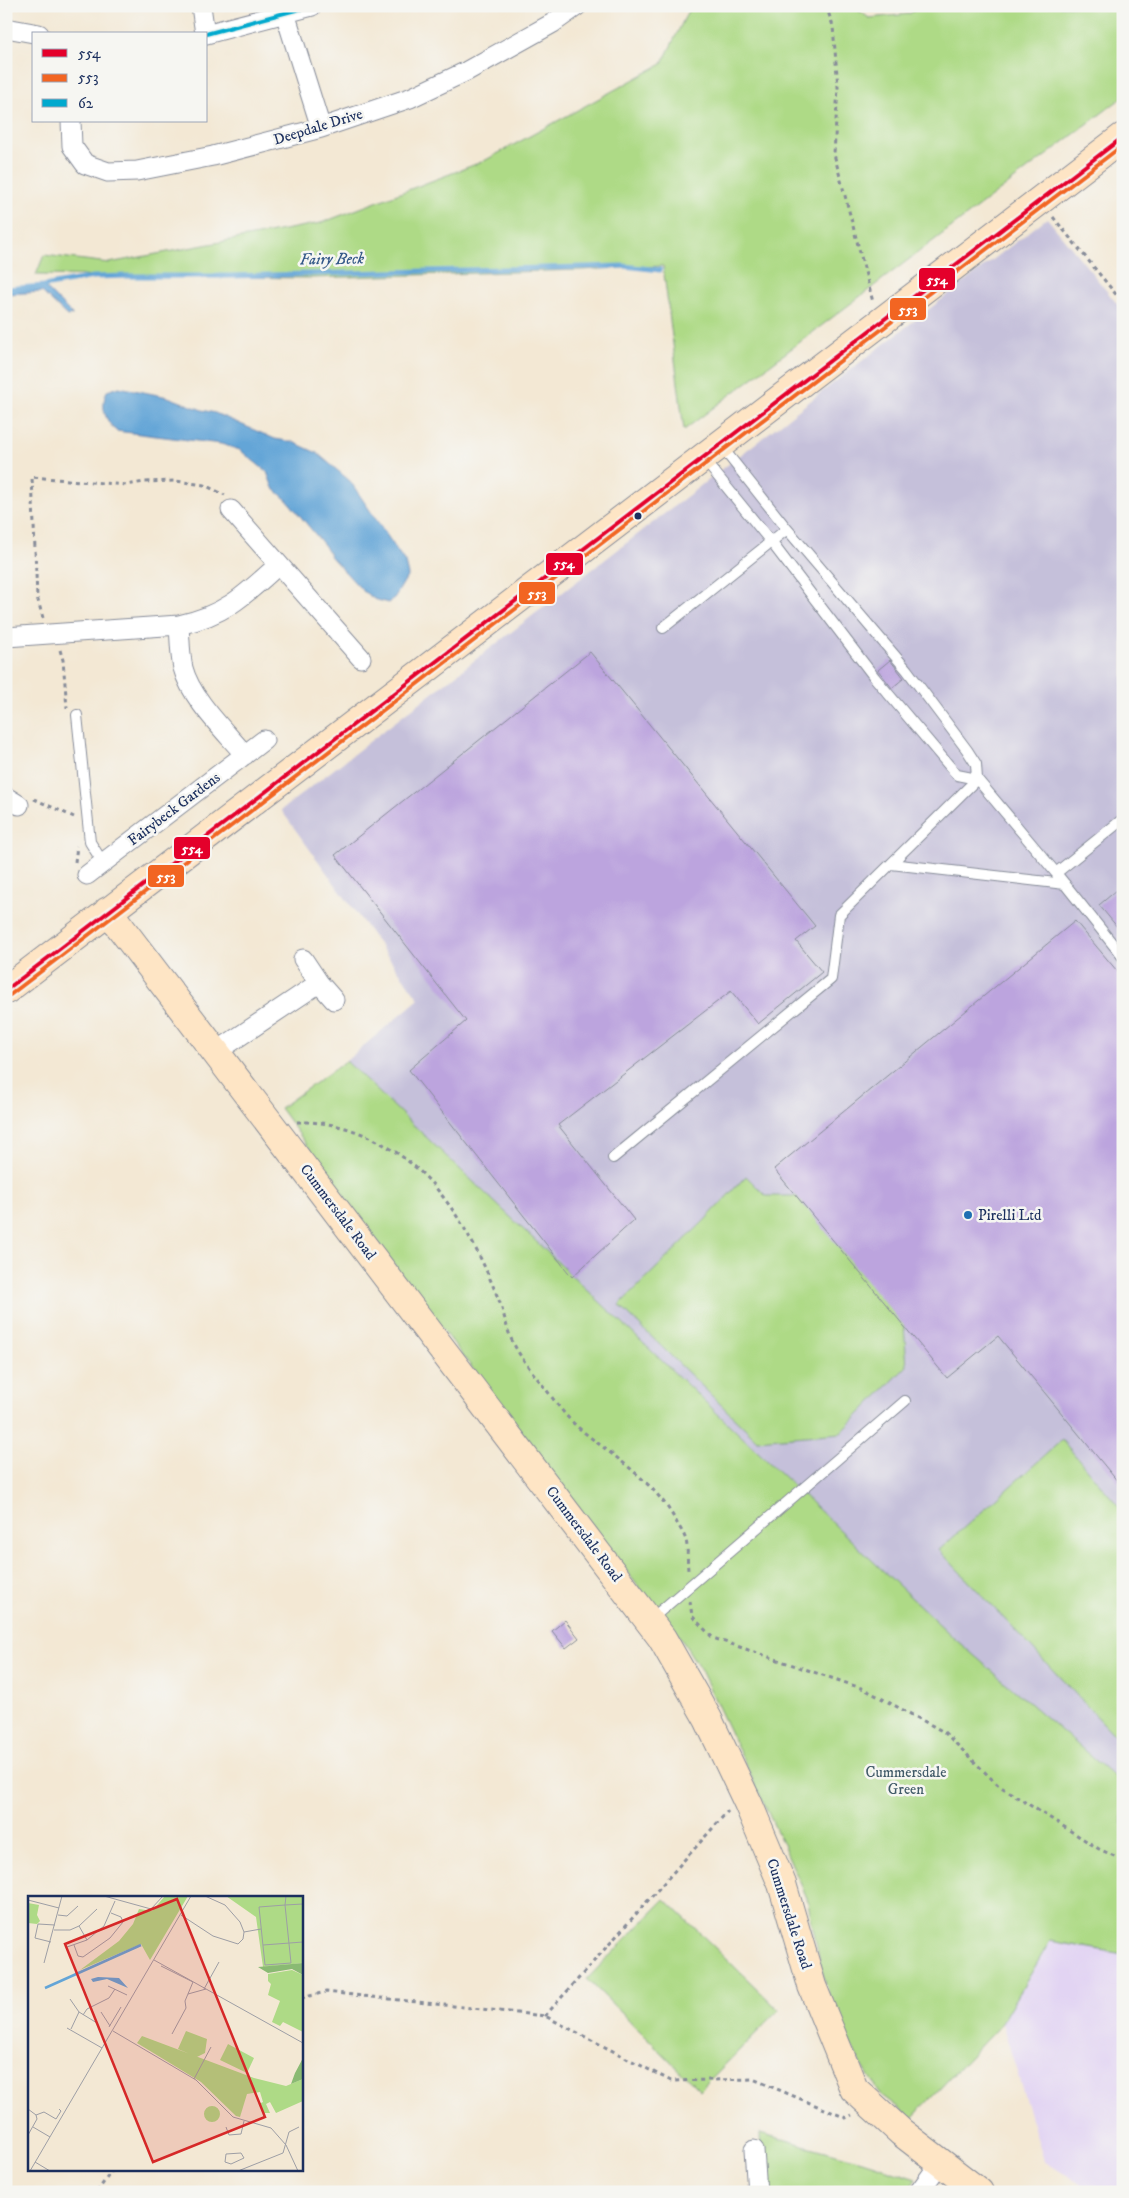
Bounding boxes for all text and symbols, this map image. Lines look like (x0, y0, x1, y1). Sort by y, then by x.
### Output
legend (32, 32, 208, 122)
text: 554 (78, 44, 101, 63)
text: 553 (78, 68, 99, 87)
text: 62 (78, 94, 94, 113)
street label: Deepdale Drive (271, 104, 365, 150)
water label: Fairy Beck (300, 248, 365, 270)
line badge: 554 (918, 267, 956, 291)
text: 554 (925, 271, 949, 289)
line badge: 553 (889, 297, 927, 321)
text: 553 (897, 301, 918, 319)
unlabelled marker (633, 511, 643, 521)
line badge: 554 (545, 552, 584, 576)
text: 554 (552, 555, 576, 573)
line badge: 553 (518, 581, 556, 605)
text: 553 (526, 585, 547, 603)
street label: Fairybeck Gardens (124, 768, 224, 850)
line badge: 554 (173, 836, 211, 860)
text: 554 (180, 840, 204, 858)
line badge: 553 (147, 864, 185, 888)
text: 553 (155, 868, 176, 886)
street label: Cummersdale Road (296, 1160, 381, 1264)
place label: Pirelli Ltd (978, 1206, 1042, 1225)
marker: Pirelli Ltd (962, 1209, 974, 1221)
street label: Cummersdale Road (542, 1482, 627, 1586)
park label: Cummersdale Green (865, 1763, 947, 1799)
street label: Cummersdale Road (762, 1856, 816, 1972)
inset map (28, 1896, 302, 2170)

